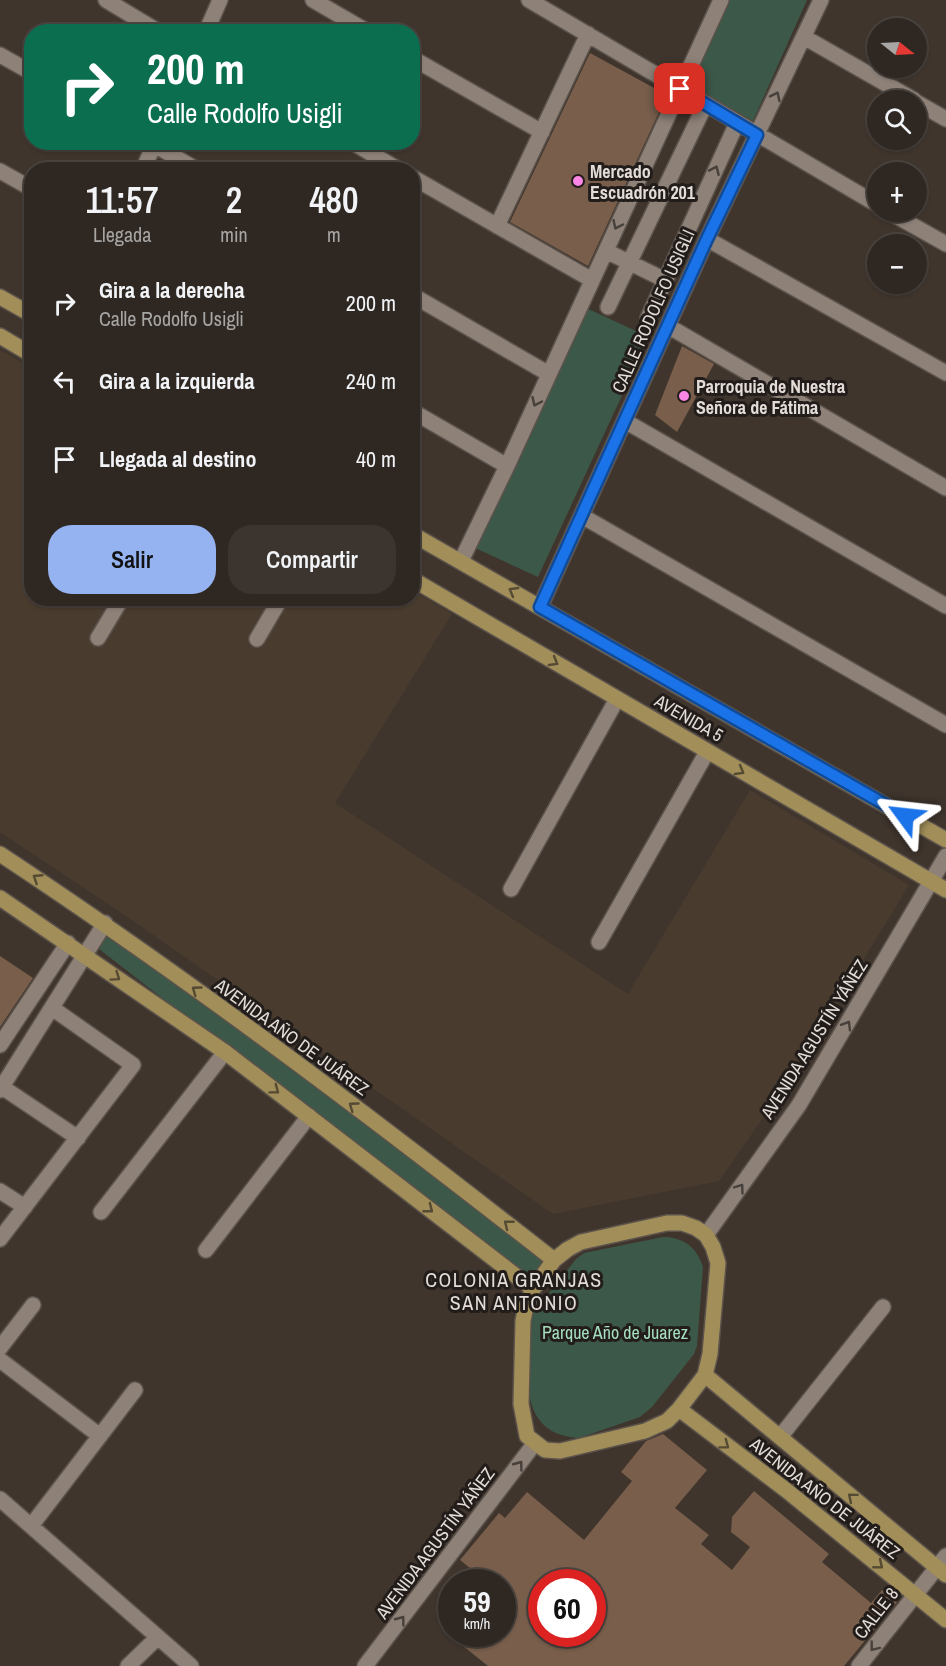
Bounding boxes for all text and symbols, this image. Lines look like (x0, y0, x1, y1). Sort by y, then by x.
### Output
north arrow (867, 18, 927, 78)
map controls (867, 18, 927, 294)
text: 200 m (147, 41, 245, 97)
icon: right (48, 48, 126, 126)
pin (654, 63, 705, 114)
icon: arrive (663, 72, 696, 105)
button: search (867, 90, 927, 150)
one-way arrow (768, 92, 780, 103)
text: Calle Rodolfo Usigli (147, 95, 343, 131)
place label: Mercado Escuadrón 201 (590, 159, 696, 205)
button: + (867, 162, 927, 222)
one-way arrow (708, 165, 720, 176)
marker: Mercado Escuadrón 201 (571, 174, 585, 188)
text: 11:57 (86, 176, 159, 224)
text: 2 (226, 176, 242, 224)
text: 480 (309, 176, 358, 224)
one-way arrow (613, 218, 625, 229)
text: Llegada (93, 221, 151, 248)
text: min (220, 221, 248, 248)
text: m (327, 221, 341, 248)
street label: CALLE RODOLFO USIGLI (606, 225, 700, 397)
button: − (867, 234, 927, 294)
text: Gira a la derecha (99, 275, 244, 305)
icon: right (48, 287, 81, 320)
text: 200 m (346, 288, 396, 318)
text: Calle Rodolfo Usigli (99, 305, 244, 332)
icon: left (48, 365, 81, 398)
text: Gira a la izquierda (99, 366, 254, 396)
text: 240 m (346, 366, 396, 396)
place label: Parroquia de Nuestra Señora de Fátima (696, 374, 846, 420)
marker: Parroquia de Nuestra Señora de Fátima (677, 389, 691, 403)
one-way arrow (532, 396, 544, 407)
icon: arrive (48, 443, 81, 476)
text: Llegada al destino (99, 444, 256, 474)
text: 40 m (356, 444, 396, 474)
button: Salir (48, 525, 216, 594)
button: Compartir (228, 525, 396, 594)
one-way arrow (509, 587, 519, 598)
one-way arrow (548, 654, 558, 666)
street label: AVENIDA 5 (649, 688, 728, 748)
one-way arrow (734, 763, 744, 775)
position arrow (873, 784, 937, 848)
one-way arrow (32, 874, 43, 885)
street label: AVENIDA AGUSTÍN YÁÑEZ (754, 954, 873, 1124)
one-way arrow (109, 970, 120, 981)
street label: AVENIDA AÑO DE JUÁREZ (209, 972, 374, 1101)
one-way arrow (192, 986, 203, 997)
one-way arrow (840, 1021, 851, 1031)
one-way arrow (268, 1083, 279, 1094)
one-way arrow (349, 1102, 360, 1113)
one-way arrow (733, 1183, 744, 1194)
one-way arrow (422, 1202, 433, 1213)
one-way arrow (504, 1221, 515, 1232)
district label: COLONIA GRANJAS SAN ANTONIO (425, 1266, 603, 1316)
park label: Parque Año de Juarez (542, 1320, 688, 1345)
street label: AVENIDA AÑO DE JUÁREZ (744, 1431, 905, 1565)
one-way arrow (719, 1437, 730, 1448)
one-way arrow (511, 1460, 522, 1471)
street label: AVENIDA AGUSTÍN YÁÑEZ (369, 1462, 500, 1625)
one-way arrow (848, 1494, 859, 1505)
one-way arrow (872, 1558, 883, 1569)
speed limit sign: 60 (528, 1569, 606, 1647)
text: 59 (463, 1581, 491, 1621)
street label: CALLE 8 (848, 1582, 904, 1644)
text: km/h (464, 1613, 490, 1634)
one-way arrow (393, 1615, 404, 1626)
one-way arrow (871, 1640, 882, 1651)

